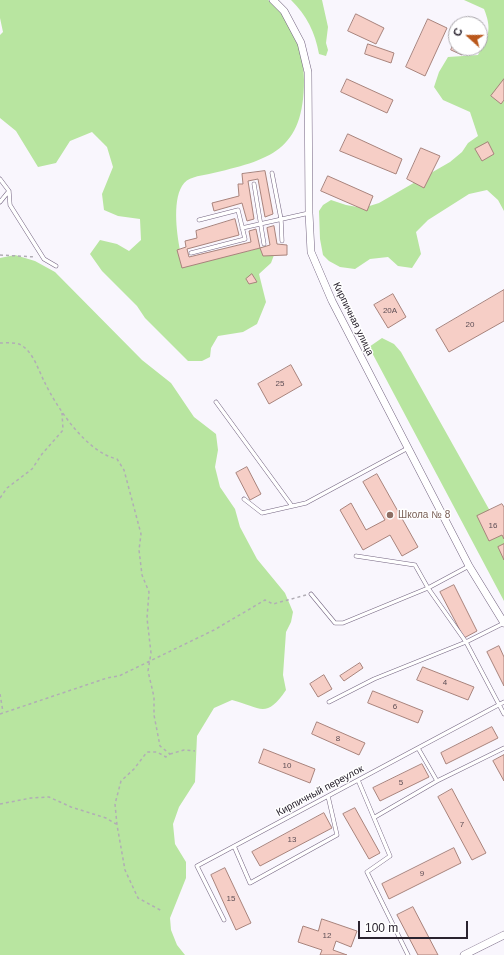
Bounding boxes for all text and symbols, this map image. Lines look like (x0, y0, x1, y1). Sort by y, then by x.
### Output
north arrow (448, 16, 488, 56)
text: С (451, 26, 465, 38)
street label: Кирпичная улица (330, 280, 376, 358)
house number: 20А (383, 306, 397, 316)
house number: 20 (466, 320, 474, 330)
house number: 25 (276, 379, 284, 389)
place label: Школа № 8 (398, 509, 450, 521)
marker: Школа № 8 (385, 510, 395, 520)
house number: 16 (489, 521, 497, 531)
house number: 4 (443, 678, 447, 688)
house number: 6 (393, 702, 397, 712)
house number: 8 (336, 734, 340, 744)
house number: 10 (283, 761, 291, 771)
street label: Кирпичный переулок (274, 763, 366, 819)
house number: 5 (399, 778, 403, 788)
house number: 7 (460, 820, 464, 830)
house number: 13 (288, 835, 296, 845)
house number: 9 (420, 869, 424, 879)
house number: 15 (227, 894, 235, 904)
scale bar (360, 913, 470, 939)
text: 100 m (365, 921, 398, 935)
house number: 12 (323, 931, 331, 941)

